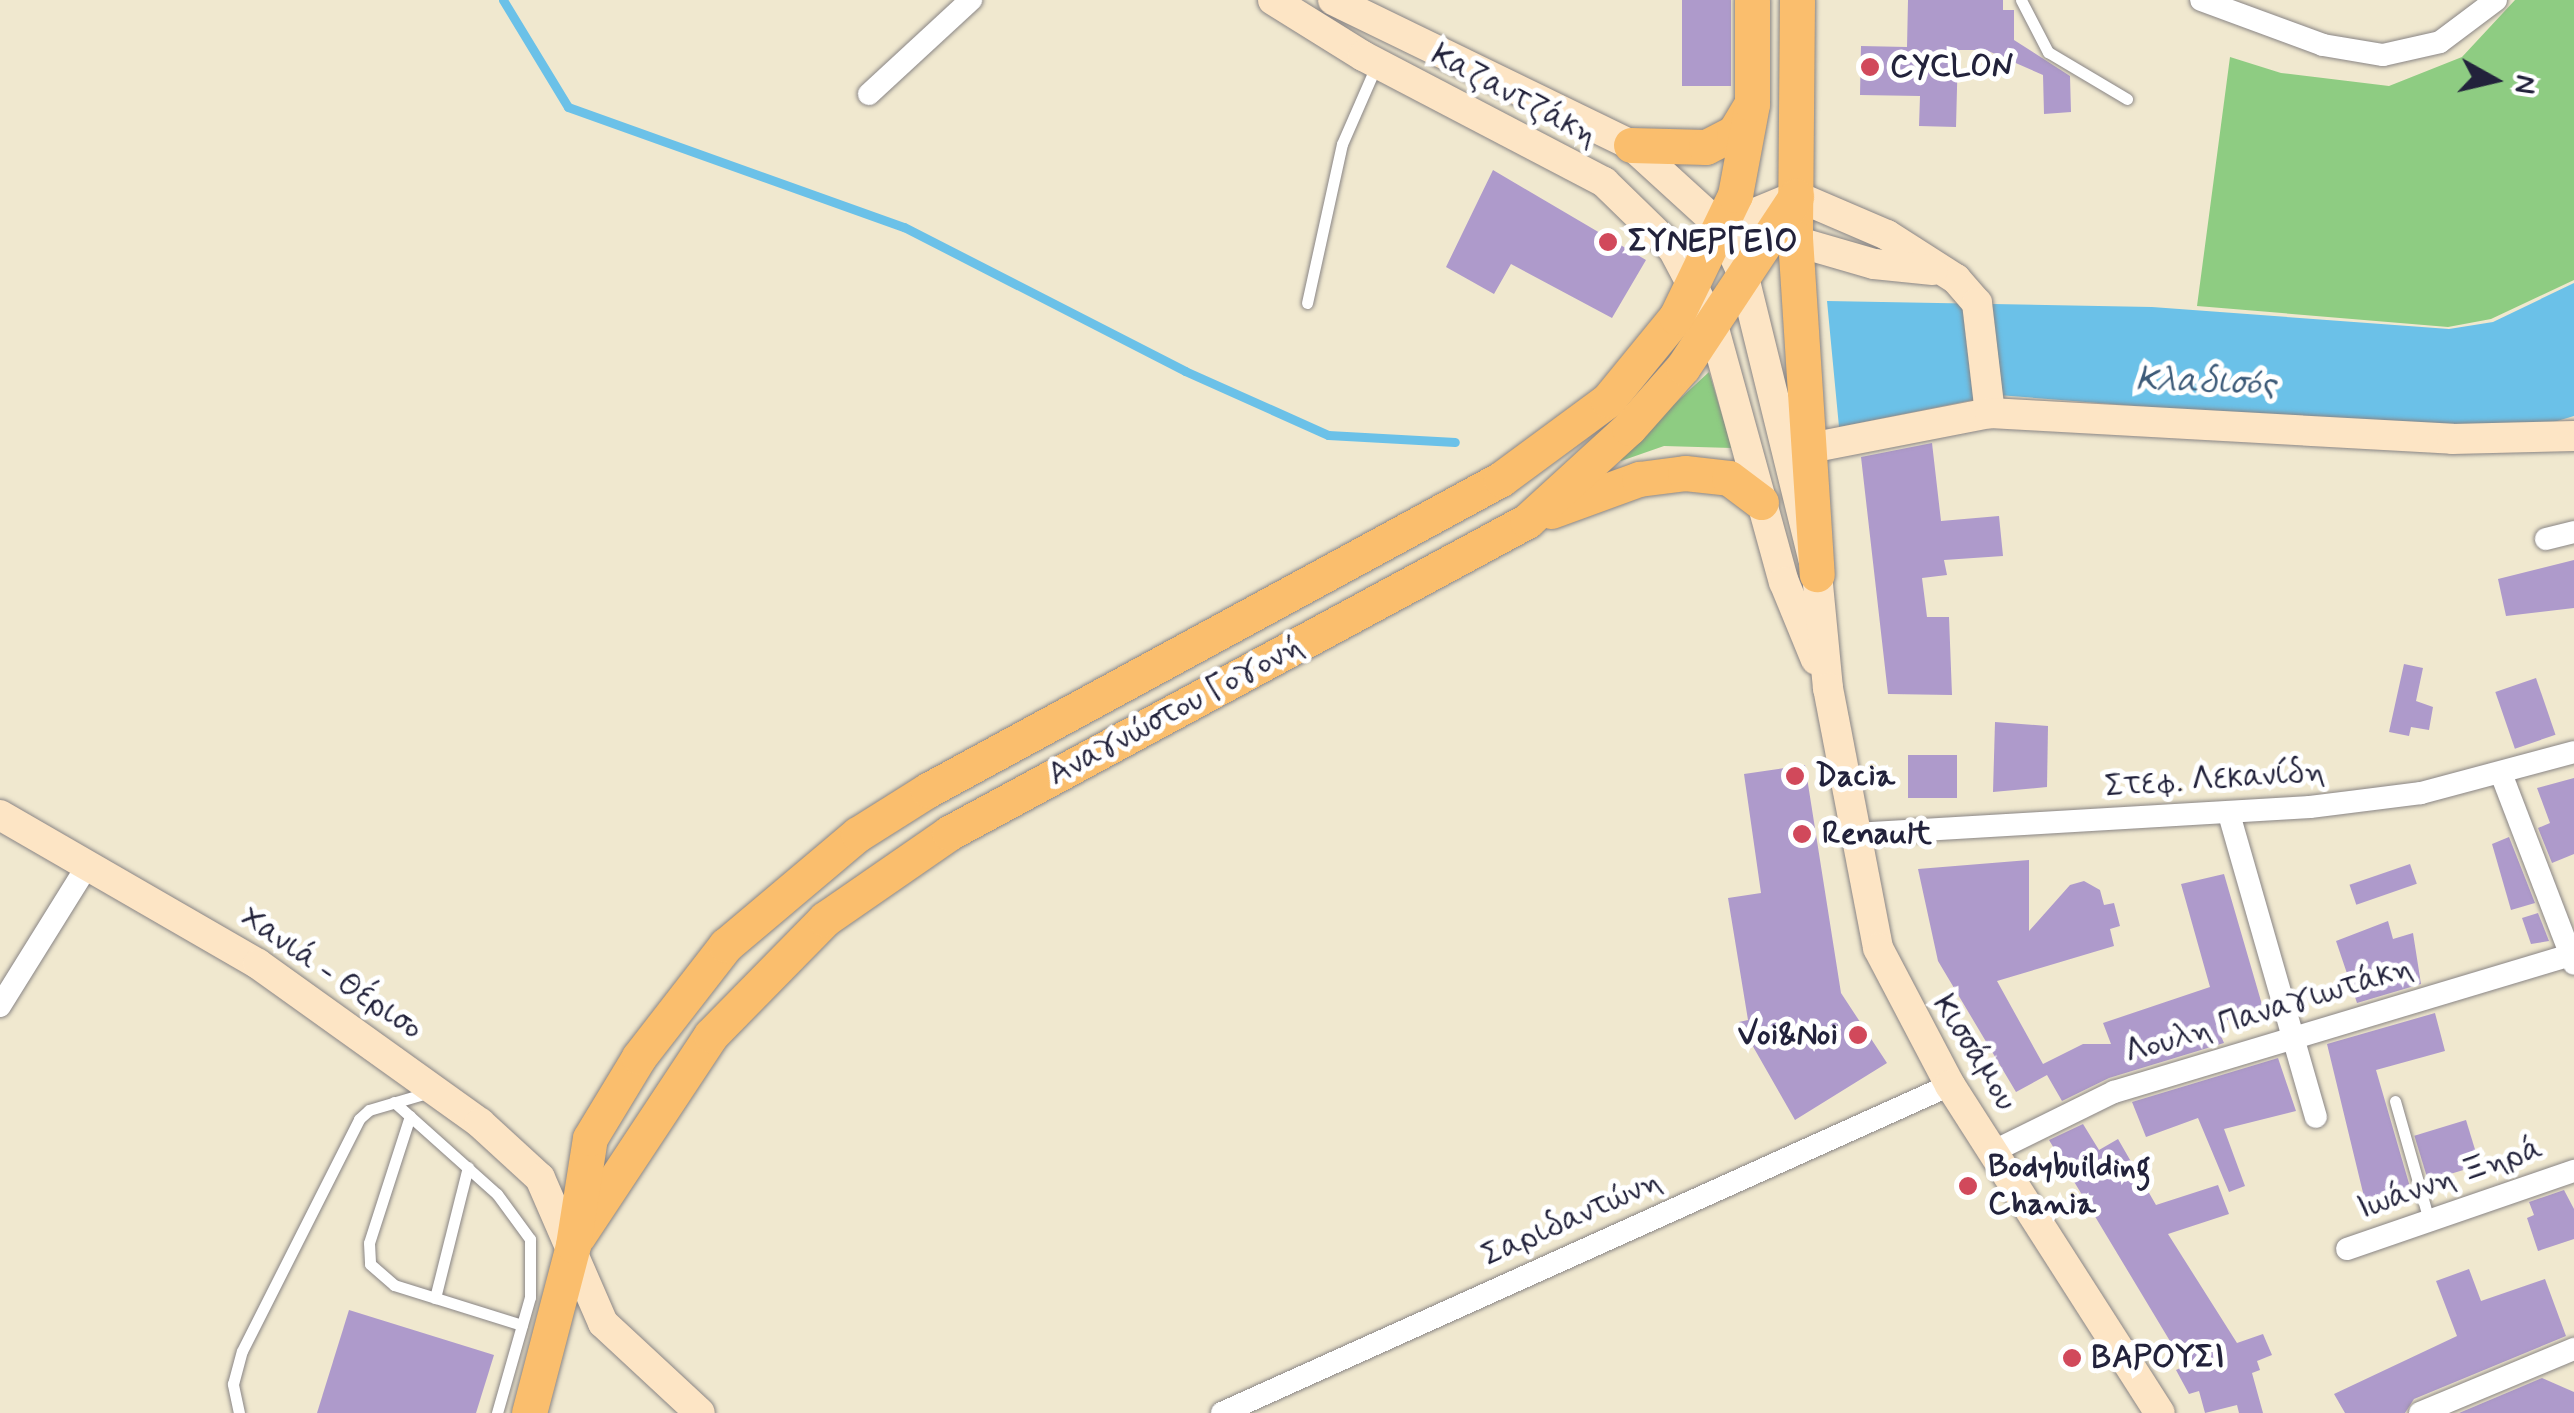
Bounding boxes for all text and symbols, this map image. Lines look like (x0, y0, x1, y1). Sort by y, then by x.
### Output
north arrow (2444, 30, 2544, 130)
street label: Καζαντζάκη (1424, 36, 1604, 156)
place label: CYCLON (1890, 48, 2014, 86)
marker: CYCLON (1859, 56, 1881, 78)
text: N (2505, 72, 2544, 96)
place label: ΣΥΝΕΡΓΕΙΟ (1628, 223, 1798, 261)
marker: ΣΥΝΕΡΓΕΙΟ (1597, 231, 1619, 253)
water label: Κλαδισός (2135, 359, 2277, 405)
street label: Αναγνώστου Γογονή (1042, 627, 1310, 795)
street label: Στεφ. Λεκανίδη (2104, 753, 2326, 807)
place label: Dacia (1815, 757, 1895, 795)
marker: Dacia (1784, 765, 1806, 787)
place label: Renault (1822, 815, 1932, 853)
marker: Renault (1791, 823, 1813, 845)
street label: Χανιά - Θέρισο (233, 899, 429, 1049)
street label: Λουλη Παναγιωτάκη (2120, 949, 2418, 1073)
street label: Κισσάμου (1923, 988, 2025, 1118)
place label: Voi&Noi (1738, 1016, 1838, 1054)
marker: Voi&Noi (1847, 1024, 1869, 1046)
street label: Ιωάννη Ξηρά (2352, 1129, 2548, 1229)
place label: Bodybuilding Chania (1988, 1149, 2151, 1224)
street label: Σαριδαντώνη (1476, 1162, 1668, 1276)
marker: Bodybuilding Chania (1957, 1175, 1979, 1197)
place label: ΒΑΡΟΥΣΙ (2092, 1339, 2225, 1377)
marker: ΒΑΡΟΥΣΙ (2061, 1347, 2083, 1369)

